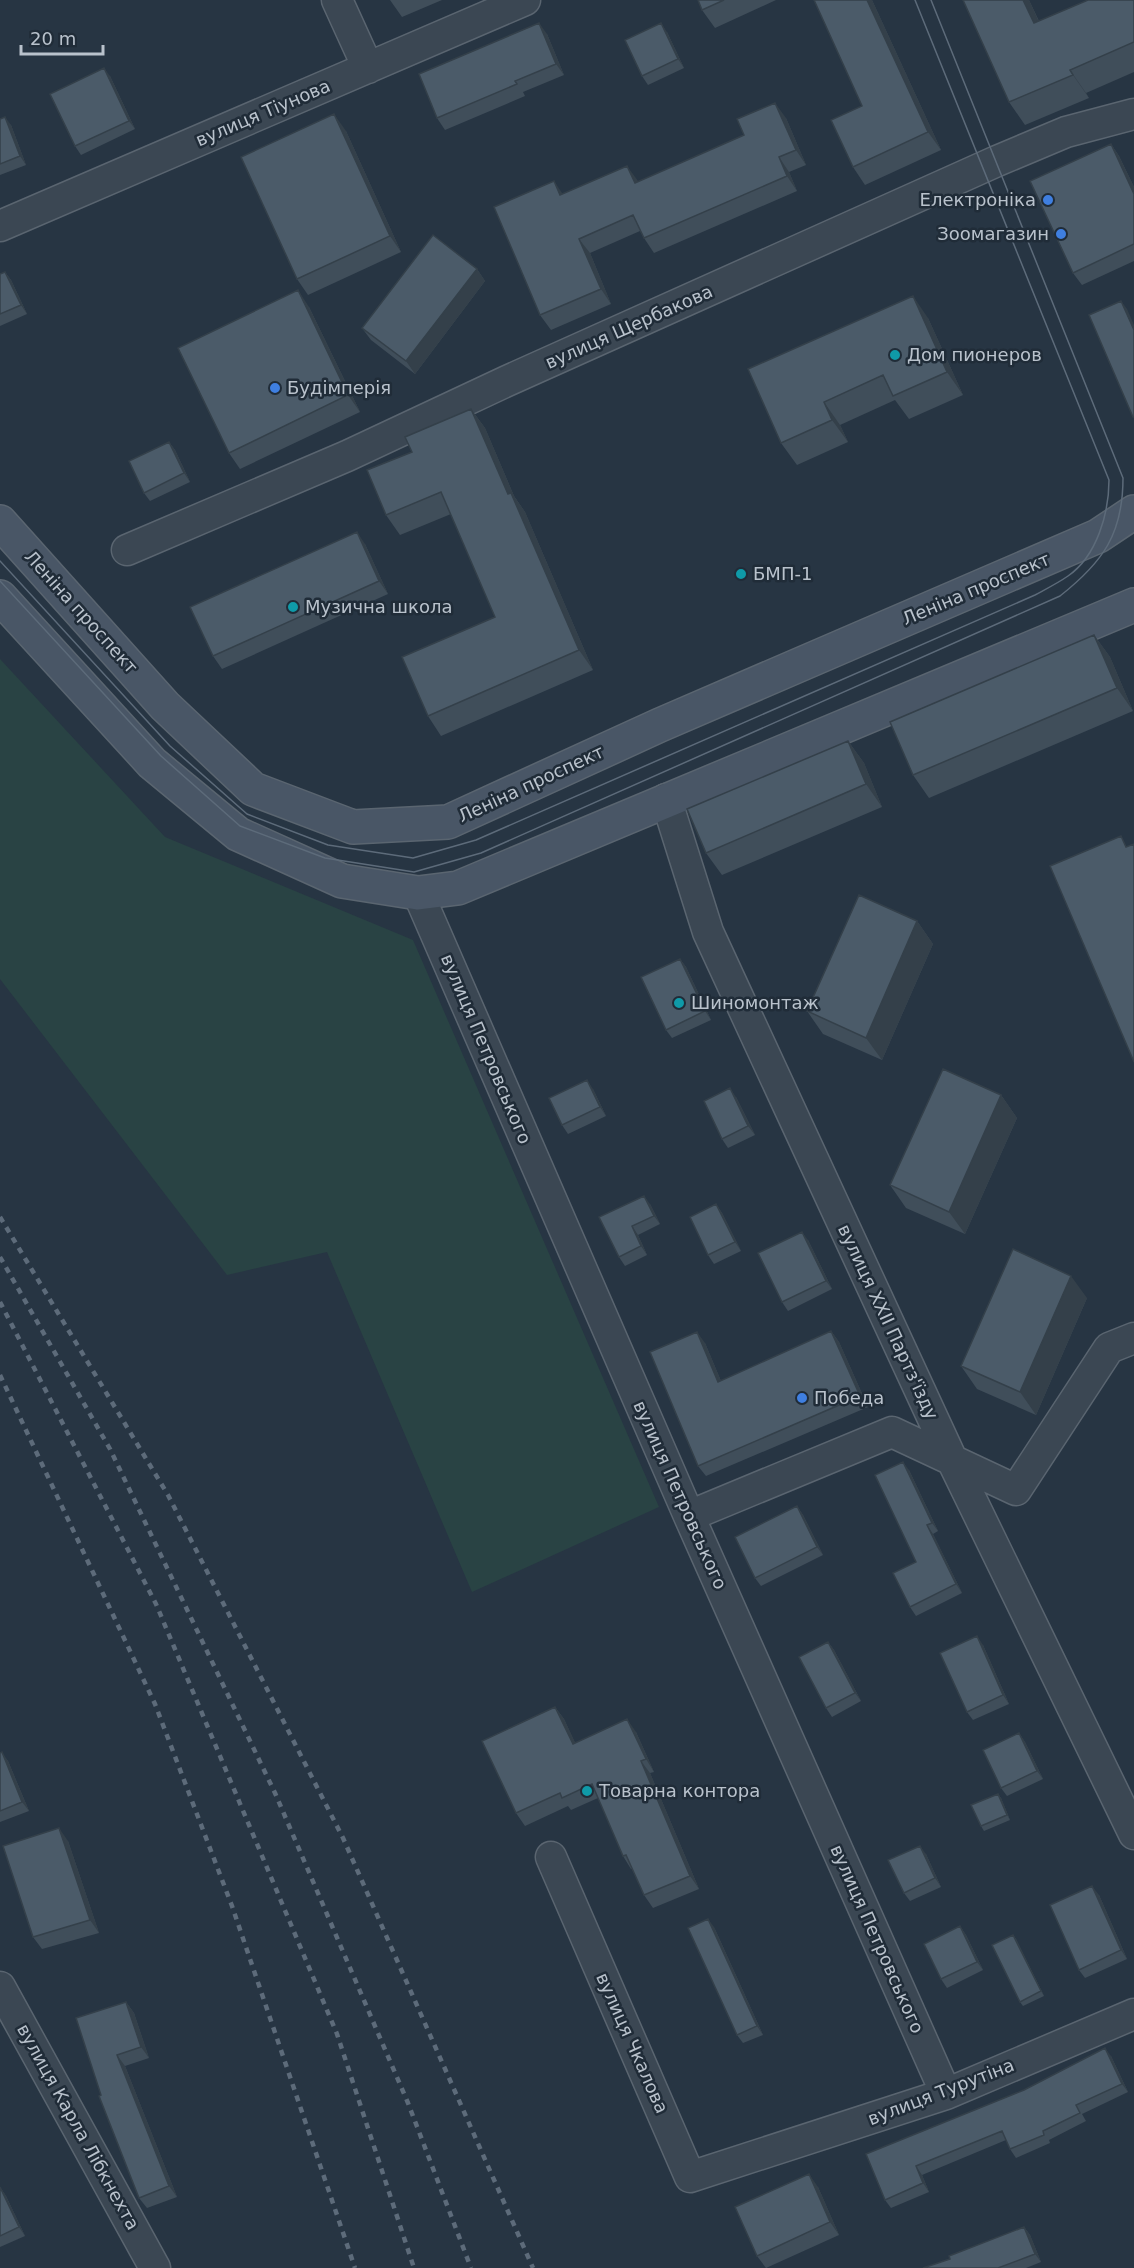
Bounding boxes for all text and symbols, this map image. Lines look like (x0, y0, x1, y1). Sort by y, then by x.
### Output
scale bar (21, 18, 104, 56)
text: 20 m (30, 28, 76, 49)
street label: вулиця Тіунова (192, 75, 333, 150)
place label: Електроніка (920, 189, 1036, 210)
marker: Електроніка (1041, 193, 1055, 207)
place label: Зоомагазин (937, 223, 1049, 244)
marker: Зоомагазин (1054, 227, 1068, 241)
street label: вулиця Щербакова (542, 280, 716, 373)
place label: Дом пионеров (907, 344, 1042, 365)
marker: Дом пионеров (888, 348, 902, 362)
place label: Будімперія (287, 377, 391, 398)
marker: Будімперія (268, 381, 282, 395)
street label: Леніна проспект (21, 546, 142, 677)
street label: Леніна проспект (899, 548, 1053, 629)
place label: БМП-1 (753, 563, 812, 584)
marker: БМП-1 (734, 567, 748, 581)
place label: Музична школа (305, 596, 453, 617)
marker: Музична школа (286, 600, 300, 614)
street label: Леніна проспект (455, 741, 607, 826)
street label: вулиця Петровського (437, 951, 536, 1147)
place label: Шиномонтаж (691, 992, 819, 1013)
marker: Шиномонтаж (672, 996, 686, 1010)
street label: вулиця XXII Партз'їзду (834, 1221, 943, 1423)
place label: Победа (814, 1387, 884, 1408)
marker: Победа (795, 1391, 809, 1405)
street label: вулиця Петровського (629, 1397, 732, 1592)
place label: Товарна контора (598, 1780, 760, 1801)
marker: Товарна контора (580, 1784, 594, 1798)
street label: вулиця Петровського (826, 1841, 929, 2036)
street label: вулиця Чкалова (592, 1969, 673, 2116)
street label: вулиця Карла Лібкнехта (13, 2020, 144, 2233)
street label: вулиця Турутіна (865, 2054, 1017, 2129)

